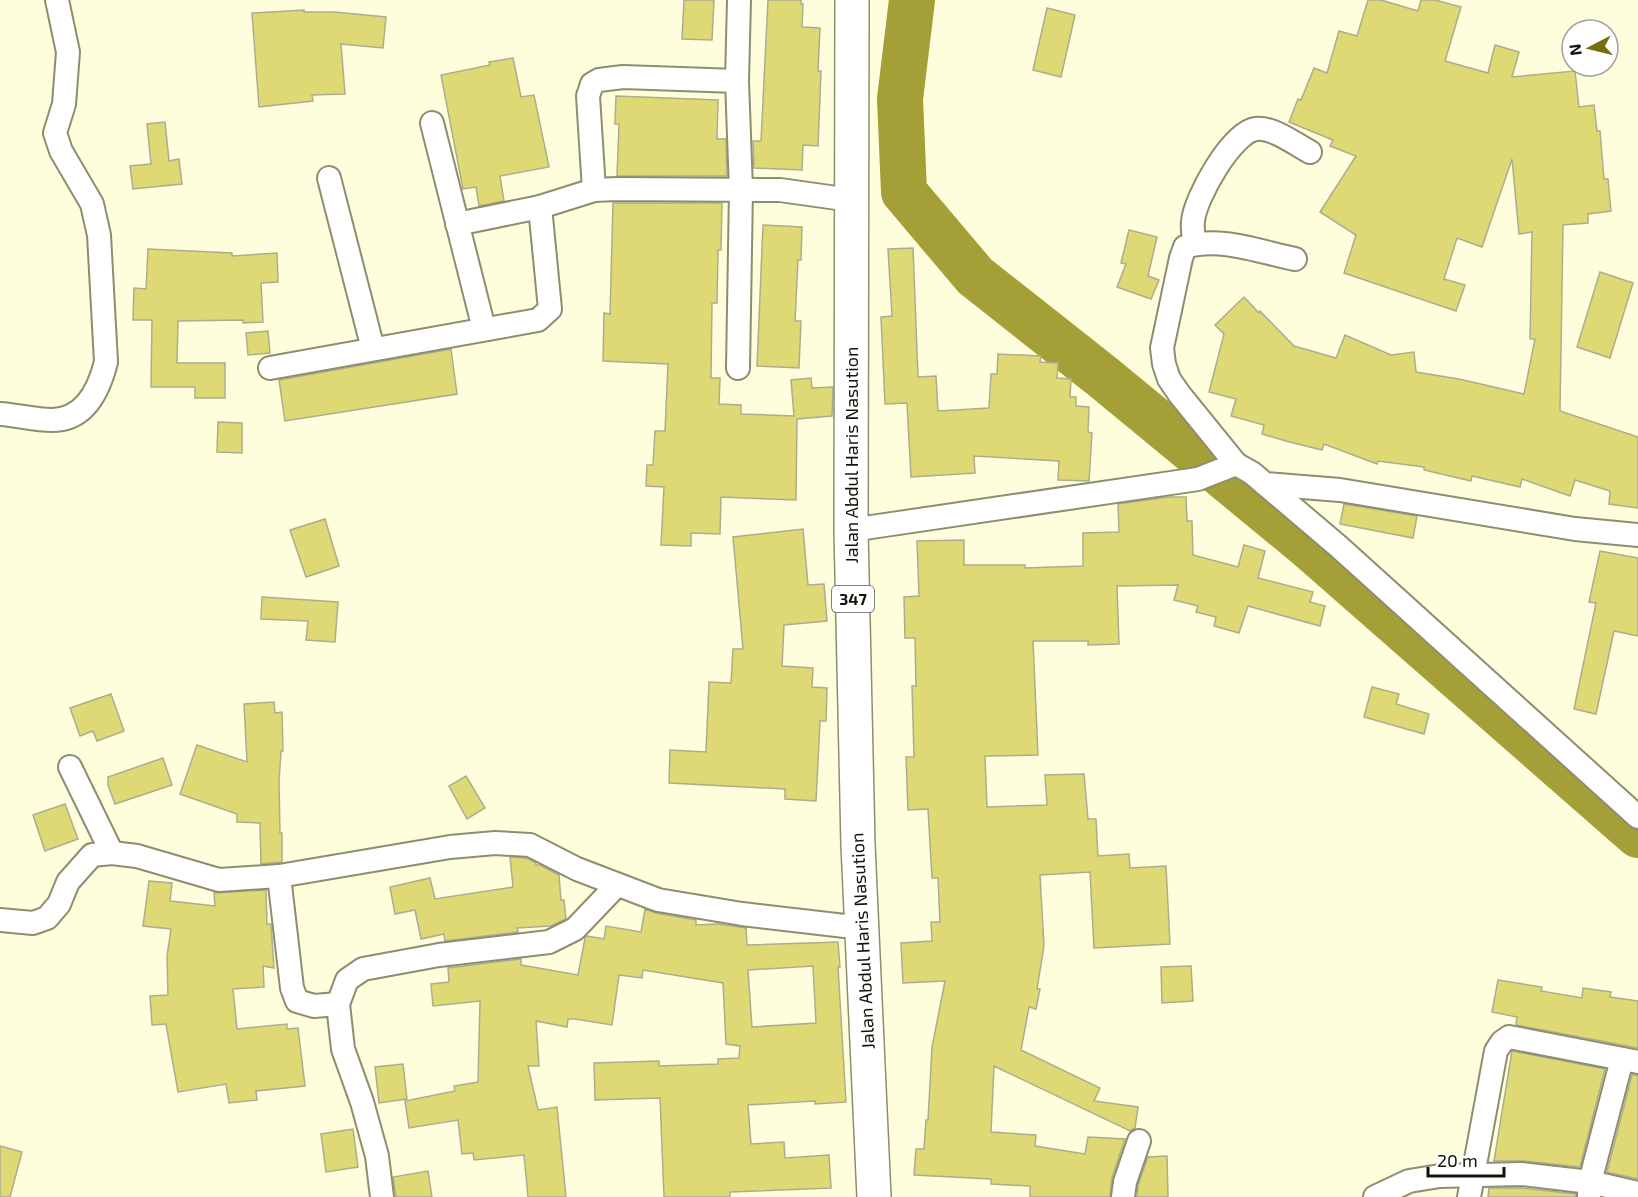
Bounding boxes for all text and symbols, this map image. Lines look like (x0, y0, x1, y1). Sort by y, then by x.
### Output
north arrow (1560, 18, 1620, 78)
text: N (1564, 43, 1585, 57)
street label: Jalan Abdul Haris Nasution (840, 347, 862, 563)
road number: 347 (832, 586, 874, 612)
street label: Jalan Abdul Haris Nasution (845, 832, 879, 1050)
scale bar (1428, 1140, 1504, 1178)
text: 20 m (1437, 1149, 1478, 1171)

